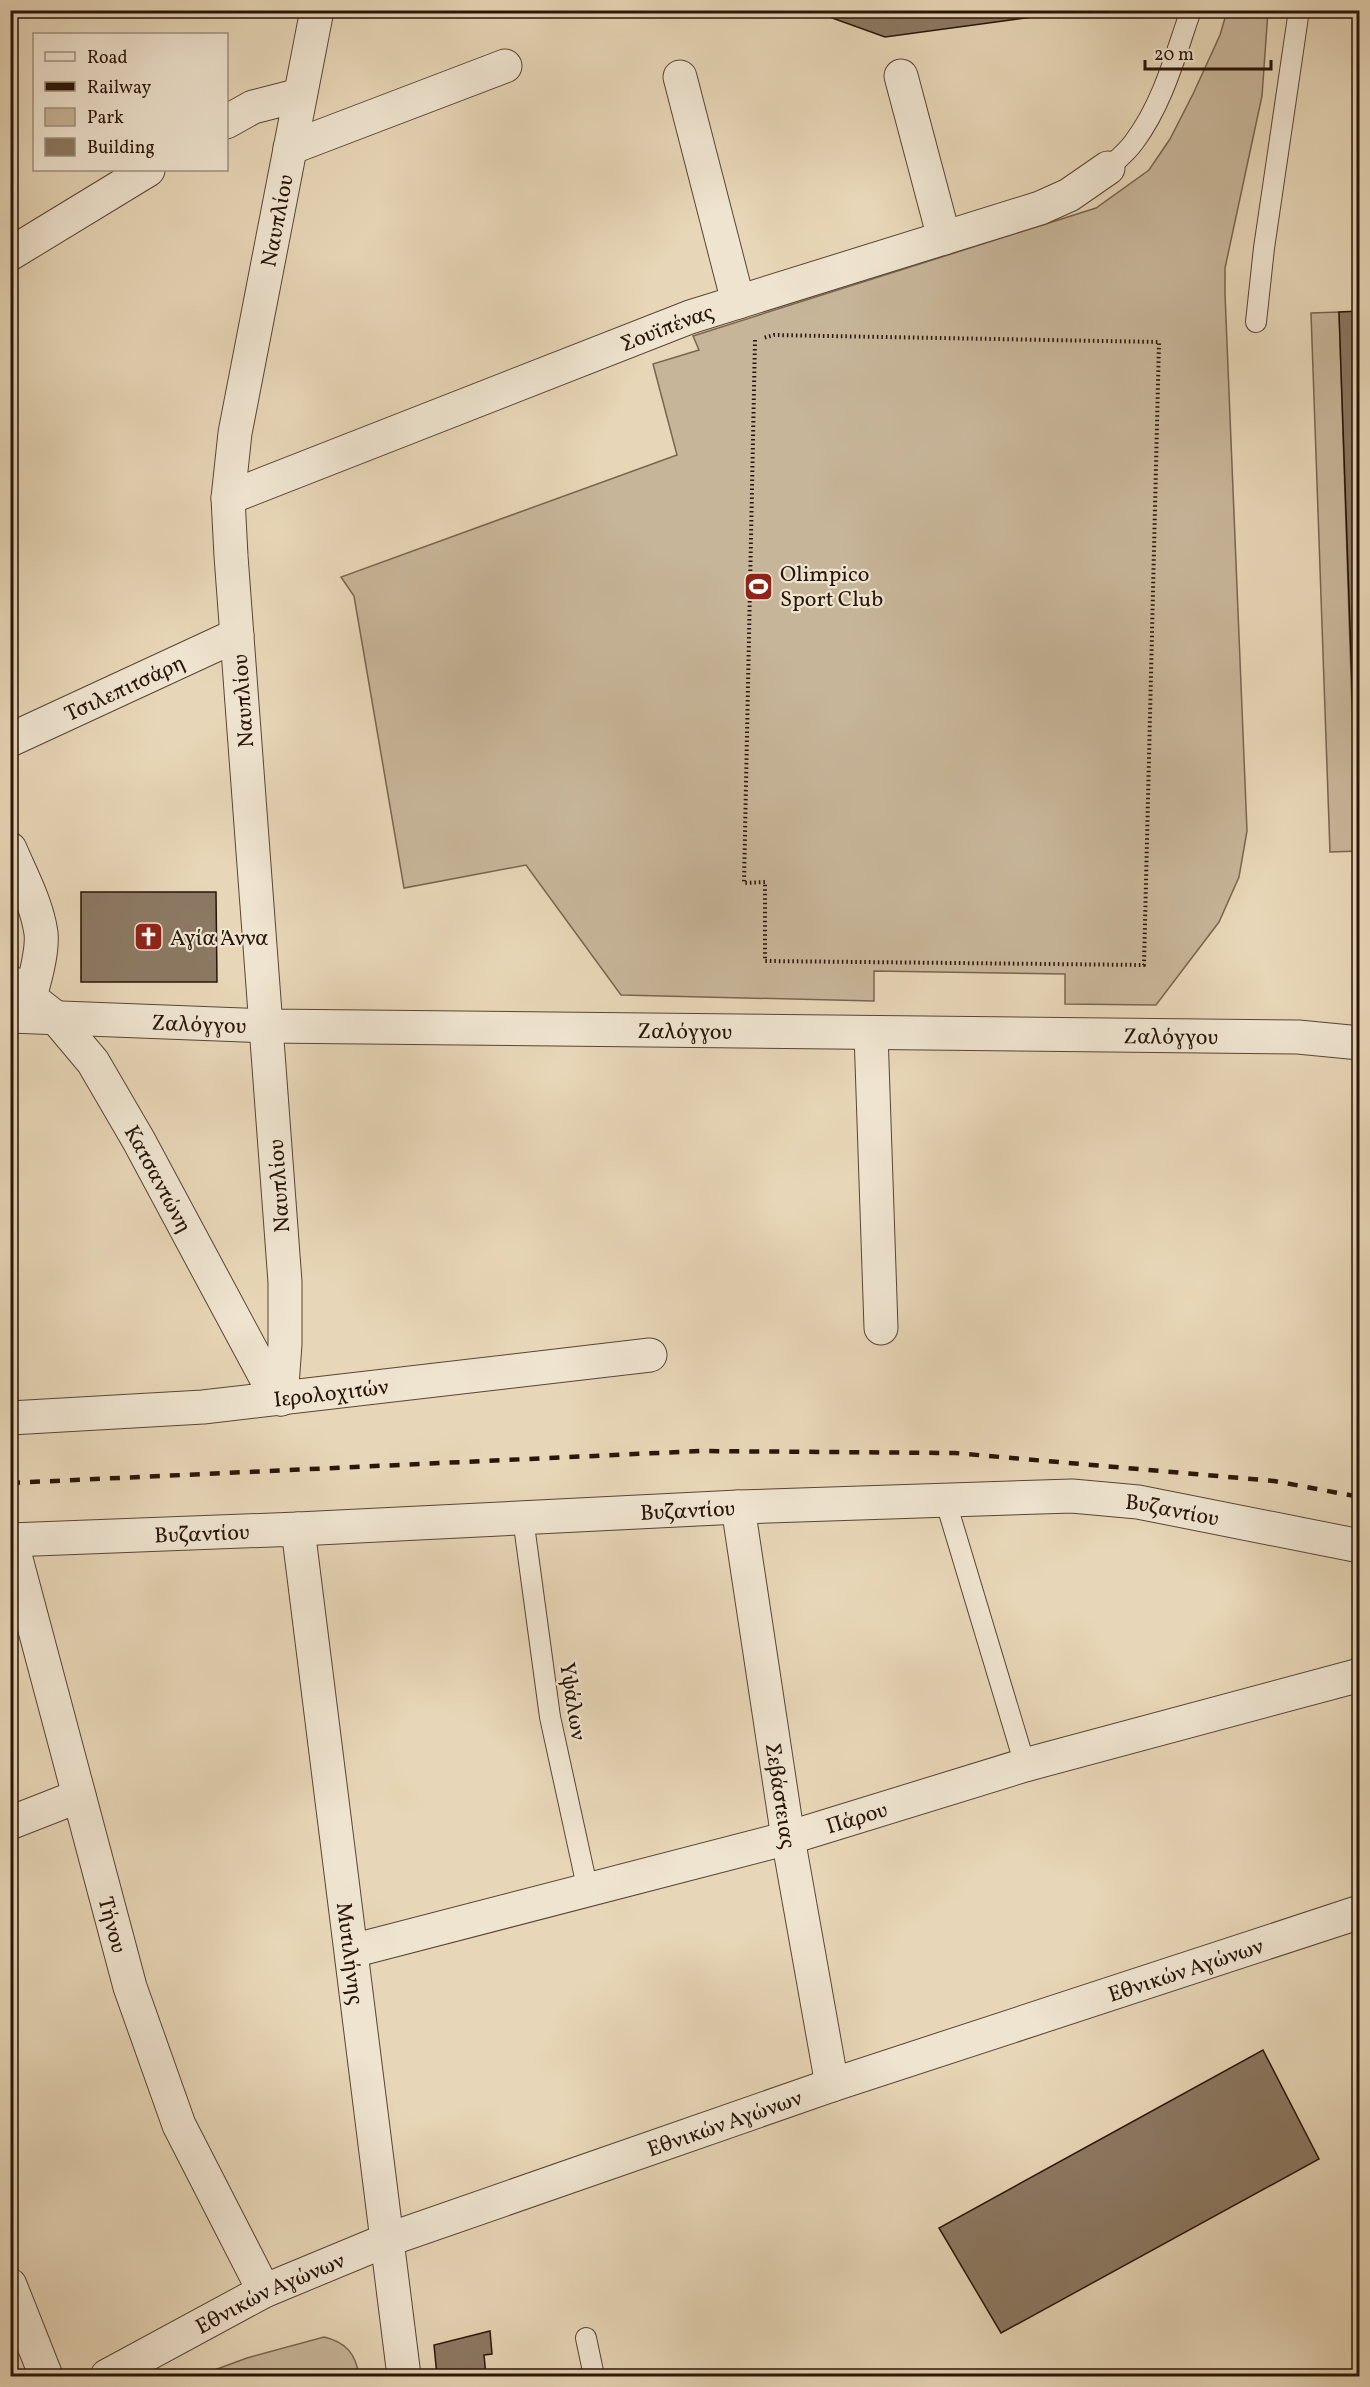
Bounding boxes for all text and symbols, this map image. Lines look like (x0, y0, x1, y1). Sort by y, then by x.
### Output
legend (33, 33, 228, 171)
scale bar (1145, 33, 1271, 71)
text: 20 m (1154, 43, 1194, 68)
text: Road (87, 46, 128, 71)
text: Railway (87, 76, 151, 101)
text: Park (87, 106, 124, 131)
text: Building (87, 136, 155, 161)
street label: Ναυπλίου (254, 172, 303, 270)
street label: Σουϊπένας (616, 298, 718, 361)
place label: Olimpico Sport Club (780, 560, 883, 616)
sports icon: Olimpico Sport Club (743, 570, 775, 602)
street label: Τσιλεπιτσάρη (60, 648, 191, 731)
street label: Ναυπλίου (226, 653, 263, 749)
church icon: Αγία Άννα (133, 921, 165, 953)
place label: Αγία Άννα (170, 924, 268, 955)
street label: Ζαλόγγου (151, 1009, 247, 1043)
street label: Ζαλόγγου (637, 1017, 732, 1049)
street label: Ζαλόγγου (1123, 1022, 1218, 1054)
street label: Κατσαντώνη (115, 1120, 199, 1239)
street label: Ναυπλίου (262, 1138, 299, 1234)
street label: Ιερολοχιτών (272, 1372, 391, 1417)
street label: Βυζαντίου (1124, 1488, 1222, 1536)
street label: Βυζαντίου (639, 1494, 736, 1530)
street label: Βυζαντίου (154, 1518, 250, 1552)
street label: Υψάλων (550, 1660, 593, 1743)
street label: Σεβάστειας (756, 1741, 803, 1851)
street label: Πάρου (822, 1795, 892, 1843)
street label: Τήνου (89, 1894, 133, 1957)
street label: Μυτιλήνης (327, 1901, 370, 2007)
street label: Εθνικών Αγώνων (1104, 1932, 1268, 2012)
street label: Εθνικών Αγώνων (643, 2084, 807, 2166)
street label: Εθνικών Αγώνων (191, 2246, 350, 2343)

